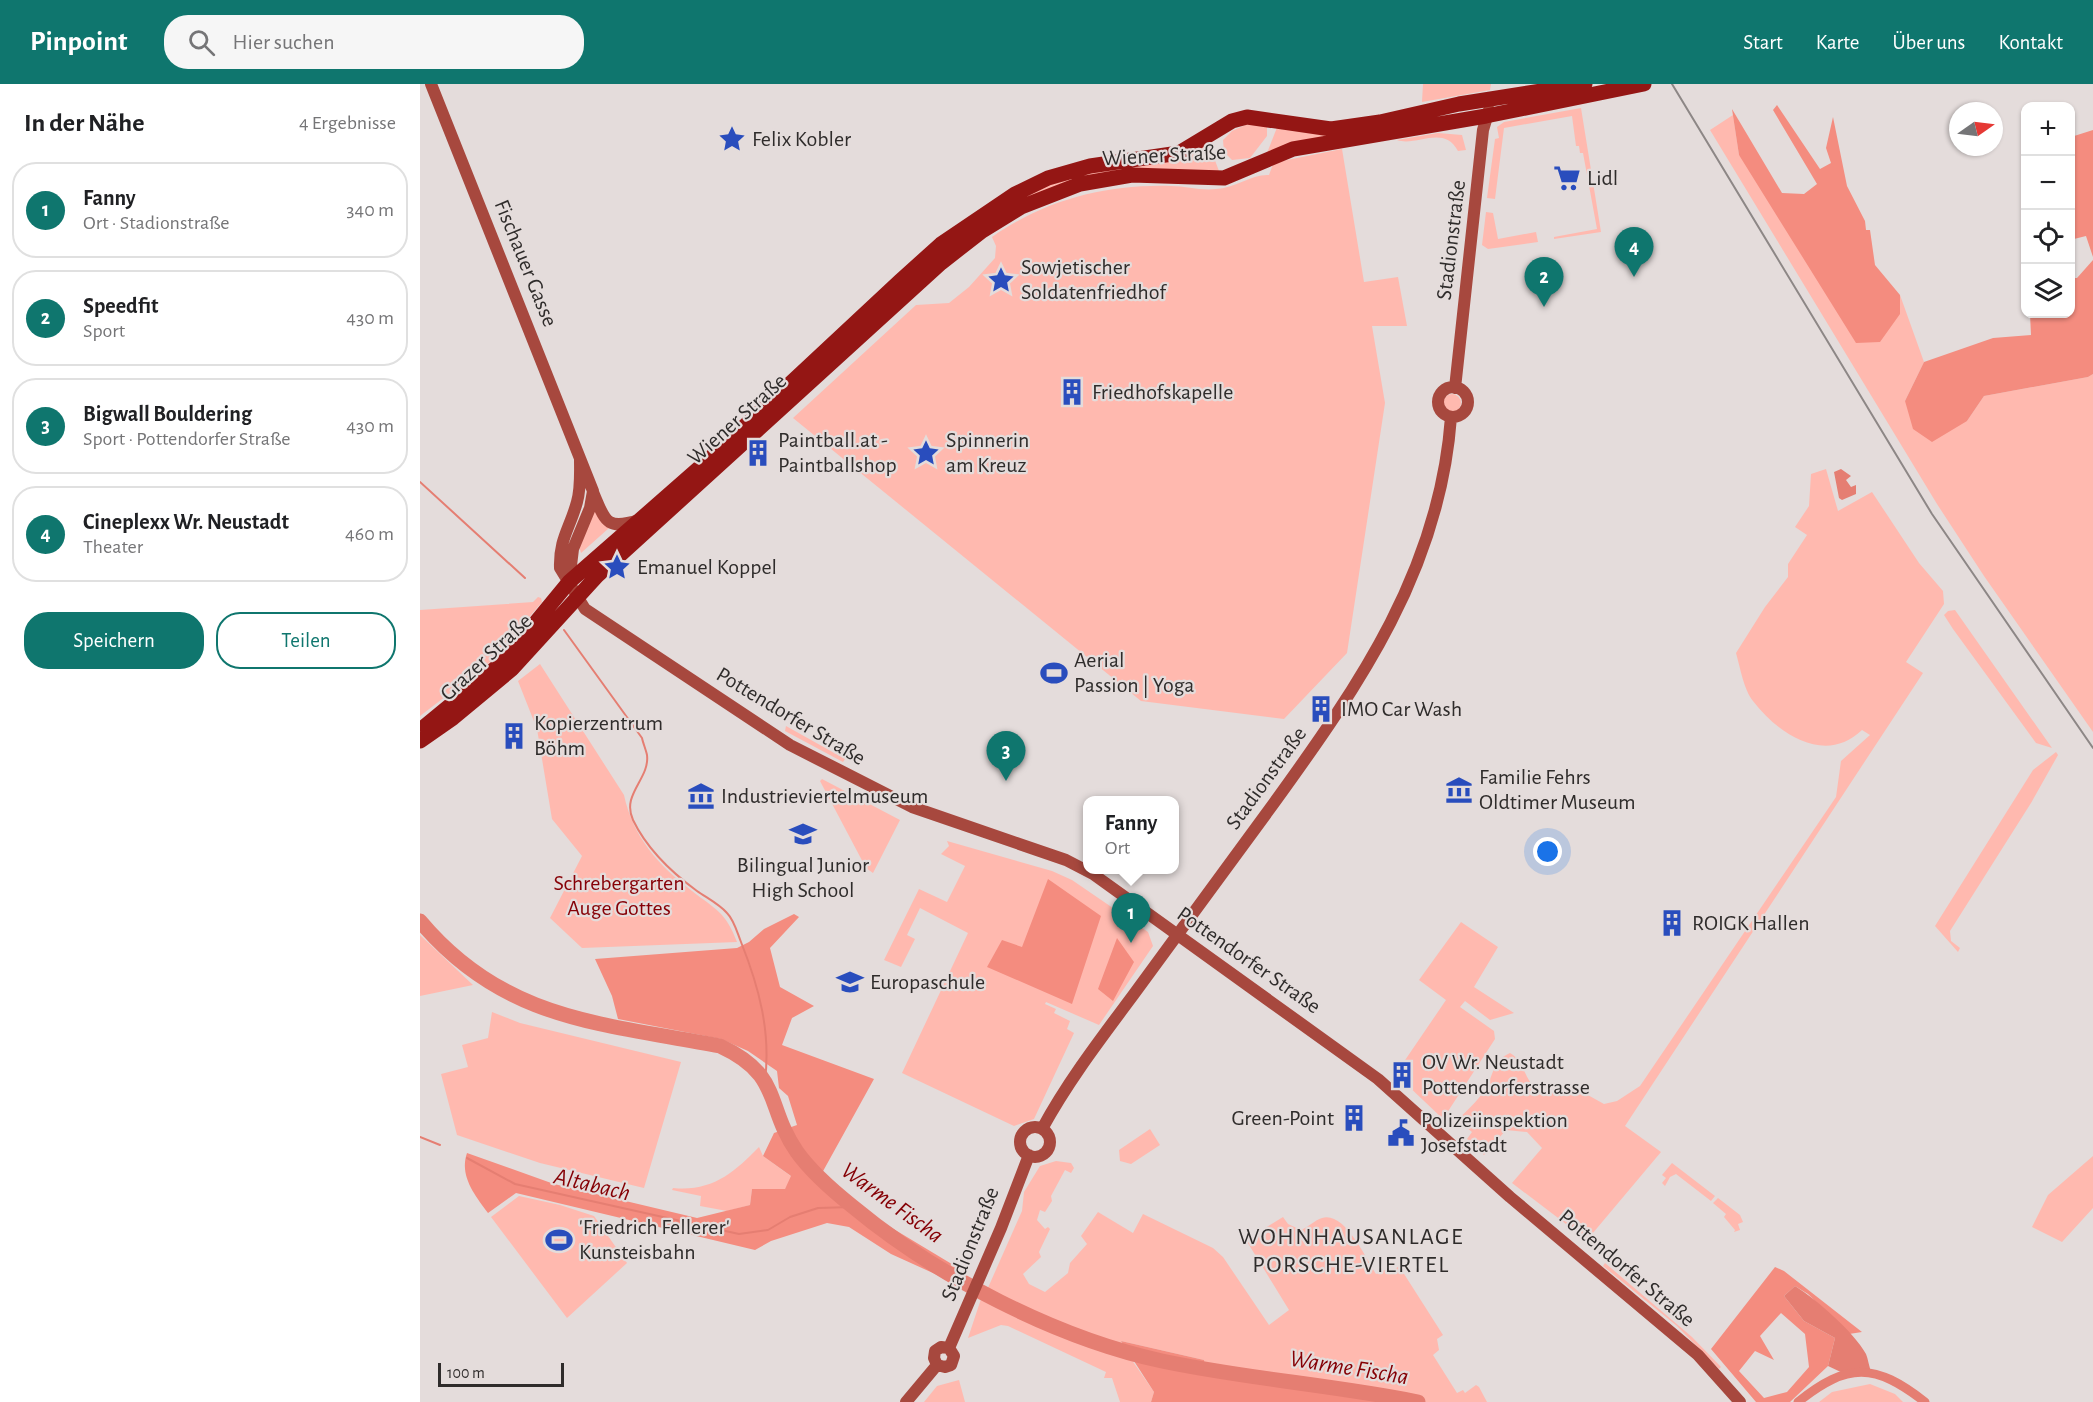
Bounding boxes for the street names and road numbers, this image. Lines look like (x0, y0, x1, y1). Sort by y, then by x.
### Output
street label: Wiener Straße (1101, 141, 1227, 169)
street label: Stadionstraße (1433, 179, 1469, 301)
street label: Fischauer Gasse (491, 196, 561, 330)
street label: Wiener Straße (684, 369, 790, 469)
street label: Grazer Straße (436, 609, 536, 705)
street label: Pottendorfer Straße (713, 663, 869, 769)
street label: Stadionstraße (1222, 723, 1310, 833)
street label: Pottendorfer Straße (1173, 902, 1325, 1018)
street label: Stadionstraße (937, 1184, 1003, 1304)
street label: Pottendorfer Straße (1555, 1205, 1699, 1331)

